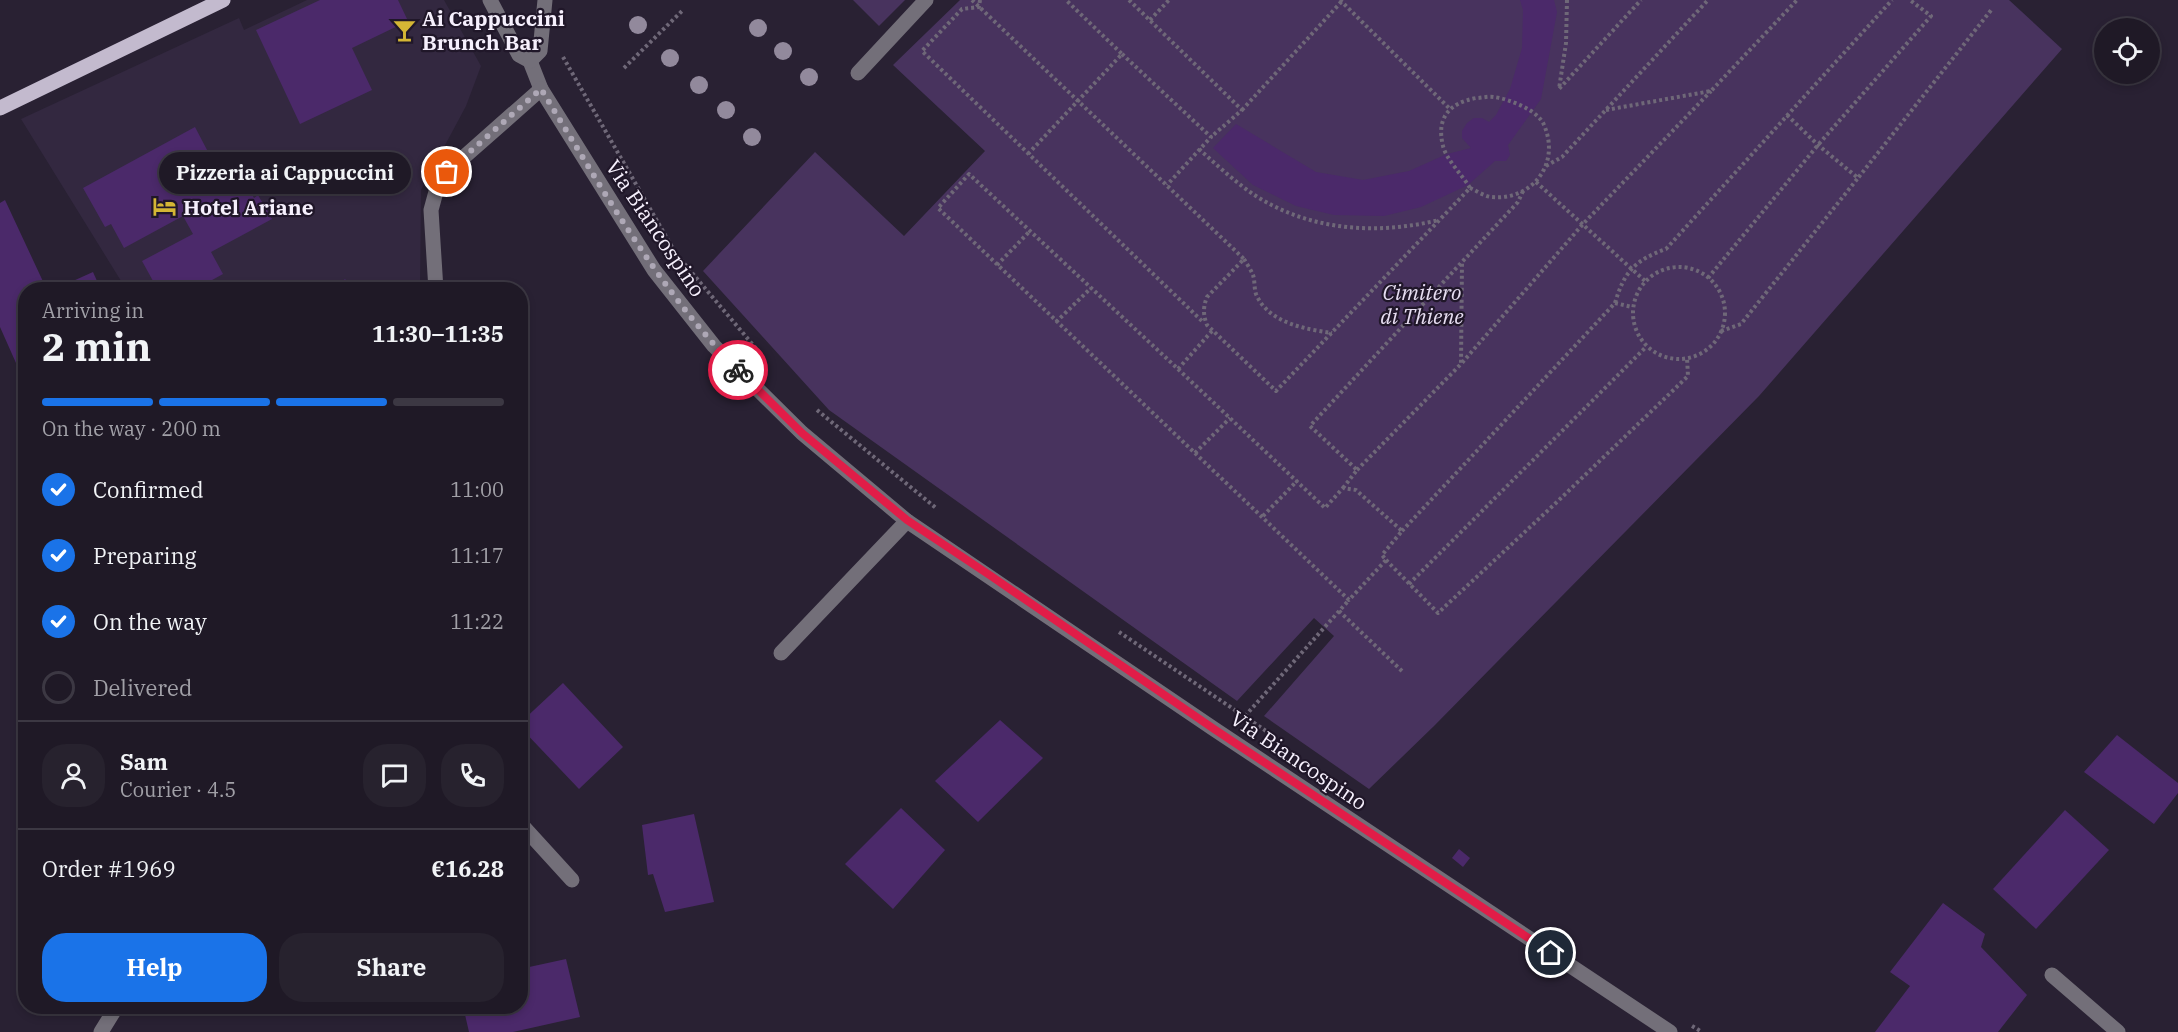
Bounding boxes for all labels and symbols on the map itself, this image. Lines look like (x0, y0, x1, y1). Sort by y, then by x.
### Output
place label: Ai Cappuccini Brunch Bar (422, 4, 565, 56)
bar icon: Ai Cappuccini Brunch Bar (391, 17, 417, 43)
pin (421, 146, 472, 197)
callout: Pizzeria ai Cappuccini (159, 151, 411, 193)
street label: Via Biancospino (600, 154, 712, 302)
place label: Hotel Ariane (183, 193, 314, 221)
hotel icon: Hotel Ariane (152, 194, 178, 220)
park label: Cimitero di Thiene (1380, 278, 1464, 330)
courier (708, 340, 768, 400)
street label: Via Biancospino (1225, 704, 1373, 816)
pin (1525, 927, 1576, 978)

